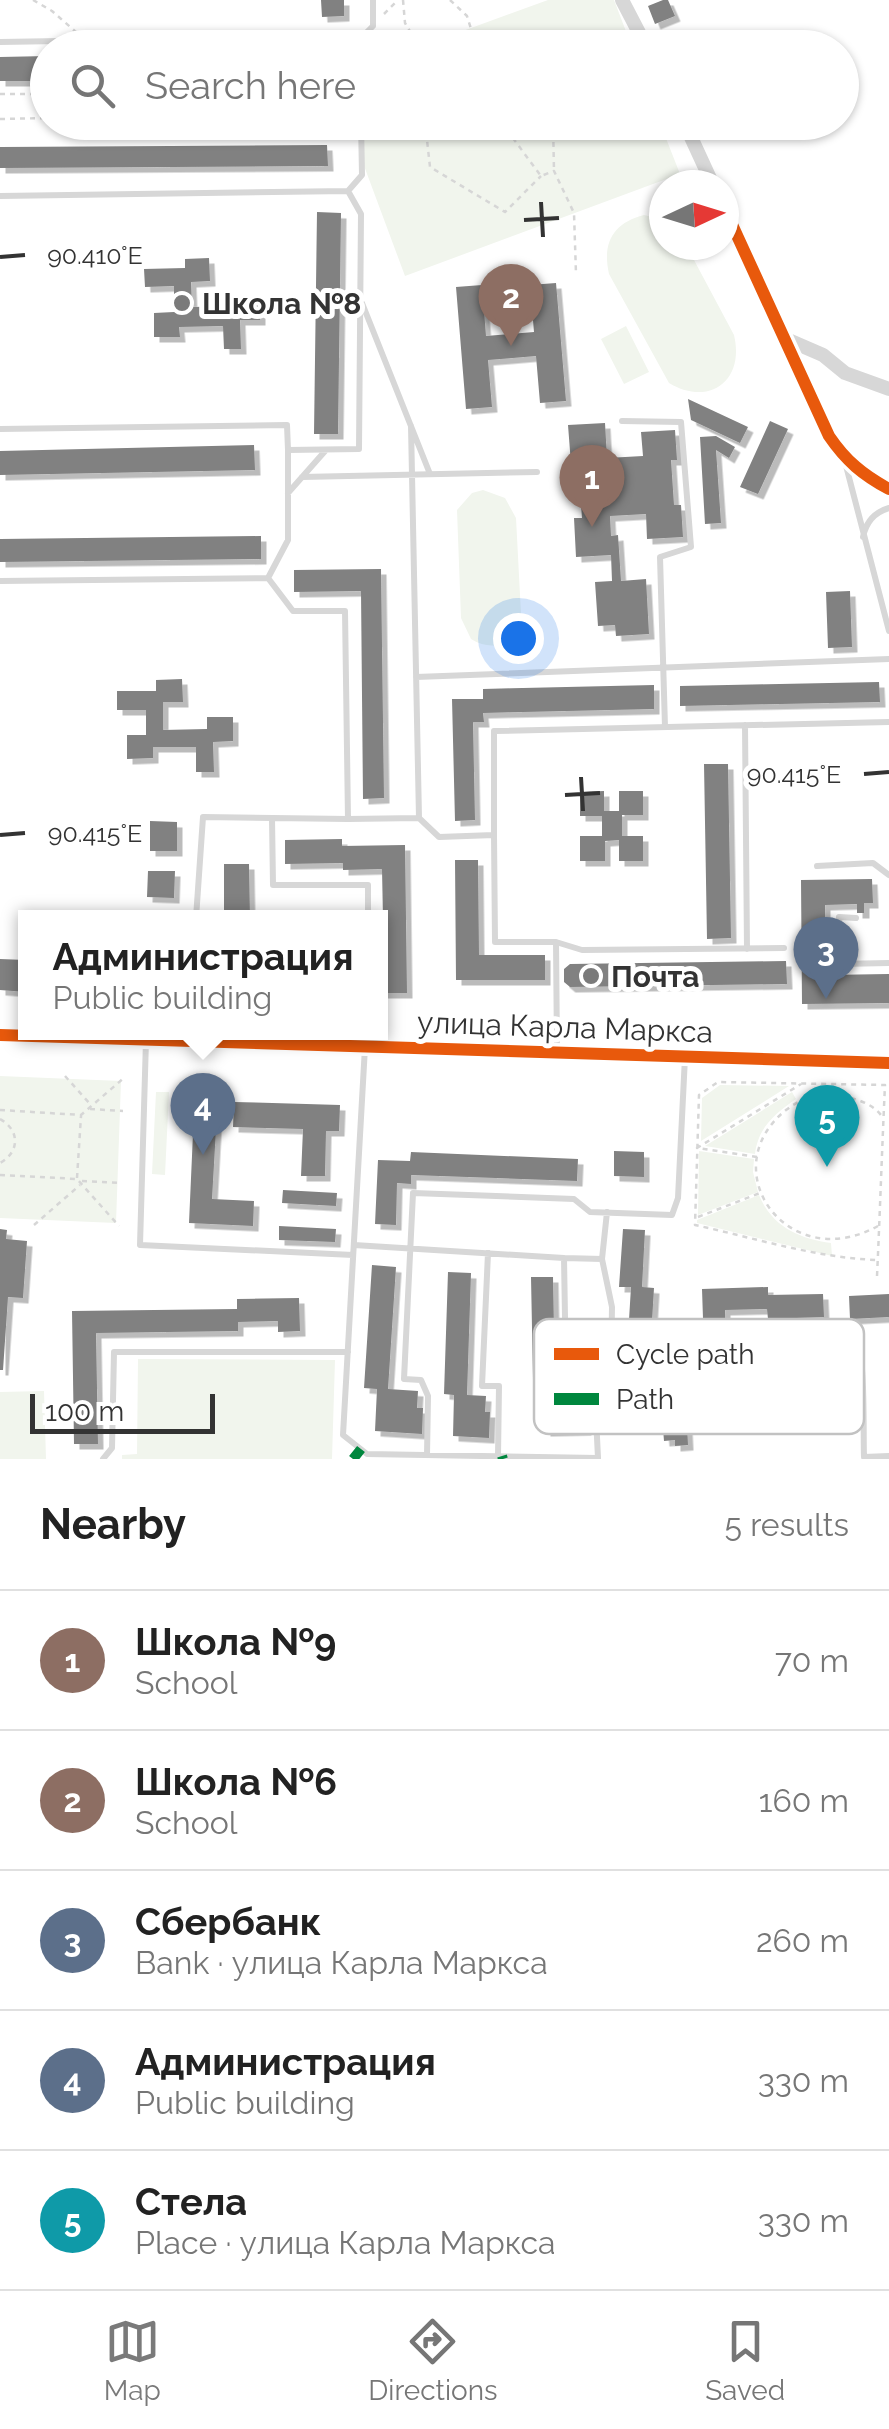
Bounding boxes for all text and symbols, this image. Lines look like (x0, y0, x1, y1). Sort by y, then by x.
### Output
search box (30, 30, 859, 140)
icon: search (65, 58, 120, 113)
text: Search here (145, 63, 356, 108)
north arrow (649, 170, 739, 260)
text: 90.410°E (47, 240, 143, 270)
pin: 2 (478, 264, 544, 346)
place label: Школа №8 (202, 286, 361, 321)
marker: Школа №8 (171, 292, 193, 314)
pin: 1 (560, 444, 624, 527)
your location (493, 613, 544, 664)
text: 90.415°E (747, 759, 841, 789)
text: 90.415°E (48, 818, 142, 848)
popup (18, 910, 388, 1040)
pin: 3 (794, 916, 858, 999)
text: Администрация (53, 934, 353, 979)
place label: Почта (611, 959, 700, 994)
marker: Почта (580, 965, 602, 987)
text: Public building (53, 979, 272, 1016)
street label: улица Карла Маркса (416, 1004, 714, 1050)
pin: 4 (170, 1072, 236, 1155)
pin: 5 (794, 1084, 860, 1167)
legend (534, 1319, 864, 1434)
text: Cycle path (616, 1338, 755, 1371)
text: Path (616, 1383, 674, 1416)
scale bar (30, 1389, 215, 1434)
text: 100 m (45, 1395, 124, 1428)
text: Nearby (40, 1500, 186, 1549)
text: 5 results (725, 1506, 849, 1543)
text: Школа №9 (135, 1619, 336, 1664)
text: 1 (65, 1642, 80, 1679)
text: 70 m (775, 1642, 849, 1679)
text: School (135, 1664, 237, 1701)
text: Школа №6 (135, 1759, 337, 1804)
text: 2 (63, 1782, 82, 1819)
text: 160 m (759, 1782, 849, 1819)
text: School (135, 1804, 237, 1841)
text: Сбербанк (135, 1899, 321, 1944)
text: 3 (64, 1922, 81, 1959)
text: 260 m (756, 1922, 849, 1959)
text: Bank · улица Карла Маркса (135, 1944, 548, 1981)
text: Администрация (135, 2039, 436, 2084)
text: 4 (63, 2062, 82, 2099)
text: 330 m (758, 2062, 849, 2099)
text: Public building (135, 2084, 355, 2121)
text: Стела (135, 2179, 247, 2224)
text: 5 (64, 2202, 81, 2239)
text: 330 m (758, 2202, 849, 2239)
text: Place · улица Карла Маркса (135, 2224, 555, 2261)
tab: Map (104, 2314, 161, 2407)
tab: Directions (368, 2314, 498, 2407)
tab: Saved (705, 2314, 785, 2407)

